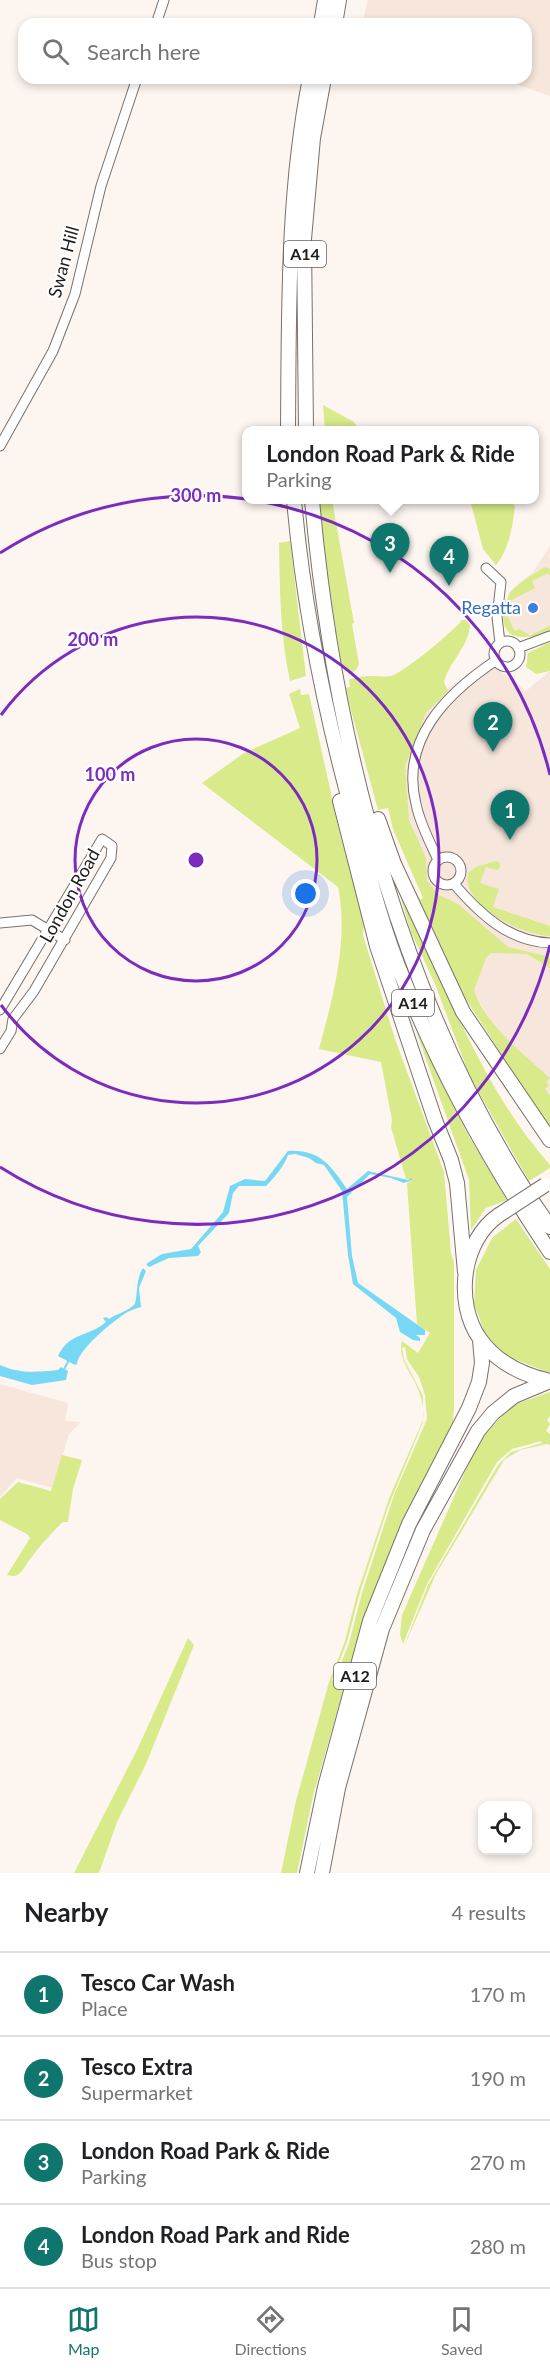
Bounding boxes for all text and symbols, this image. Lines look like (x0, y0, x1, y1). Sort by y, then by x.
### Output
search box (18, 18, 532, 84)
icon: search (39, 35, 72, 68)
text: Search here (87, 38, 200, 65)
street label: Swan Hill (43, 223, 83, 300)
road number: A14 (284, 241, 326, 267)
popup (242, 426, 539, 504)
text: London Road Park & Ride (266, 440, 515, 467)
text: Parking (266, 467, 332, 491)
text: 300 m (171, 484, 221, 506)
pin: 3 (370, 524, 410, 573)
pin: 4 (430, 536, 468, 586)
place label: Regatta (461, 596, 521, 618)
marker: Regatta (526, 601, 540, 615)
text: 200 m (68, 628, 118, 650)
pin: 2 (474, 702, 512, 752)
text: 100 m (85, 763, 135, 785)
pin: 1 (490, 790, 530, 840)
street label: London Road (34, 845, 104, 946)
centre of rings (186, 850, 206, 870)
your location (291, 879, 320, 908)
road number: A14 (392, 990, 434, 1016)
road number: A12 (334, 1663, 376, 1689)
map controls (478, 1801, 532, 1855)
button: locate (478, 1801, 532, 1855)
text: Nearby (24, 1896, 109, 1928)
text: 4 results (451, 1900, 526, 1924)
text: Tesco Car Wash (81, 1969, 235, 1996)
text: 1 (38, 1982, 49, 2006)
text: 170 m (470, 1982, 526, 2006)
text: Place (81, 1996, 128, 2020)
text: Tesco Extra (81, 2053, 193, 2080)
text: 2 (38, 2066, 49, 2090)
text: 190 m (470, 2066, 526, 2090)
text: Supermarket (81, 2080, 193, 2104)
text: London Road Park & Ride (81, 2137, 330, 2164)
text: 3 (38, 2150, 49, 2174)
text: 270 m (470, 2150, 526, 2174)
text: Parking (81, 2164, 146, 2188)
text: London Road Park and Ride (81, 2221, 350, 2248)
text: 4 (38, 2234, 49, 2258)
text: 280 m (470, 2234, 526, 2258)
text: Bus stop (81, 2248, 157, 2272)
tab: Map (67, 2303, 100, 2358)
tab: Directions (234, 2303, 307, 2358)
tab: Saved (441, 2303, 483, 2358)

